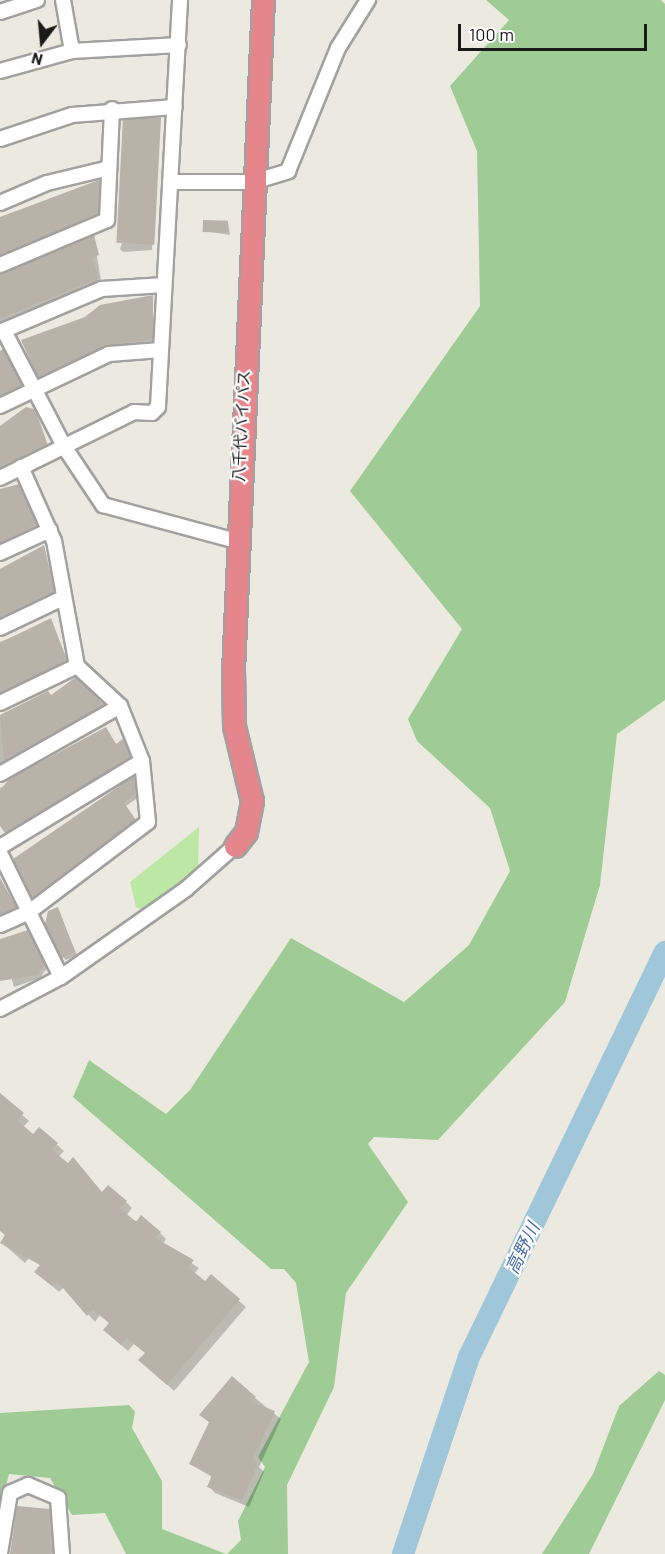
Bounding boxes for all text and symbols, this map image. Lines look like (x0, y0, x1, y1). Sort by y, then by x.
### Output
north arrow (12, 12, 72, 72)
scale bar (461, 12, 650, 50)
text: 100 m (469, 23, 514, 45)
text: N (29, 49, 45, 70)
street label: 八千代バイパス (228, 370, 254, 482)
water label: 高野川 (500, 1219, 544, 1277)

